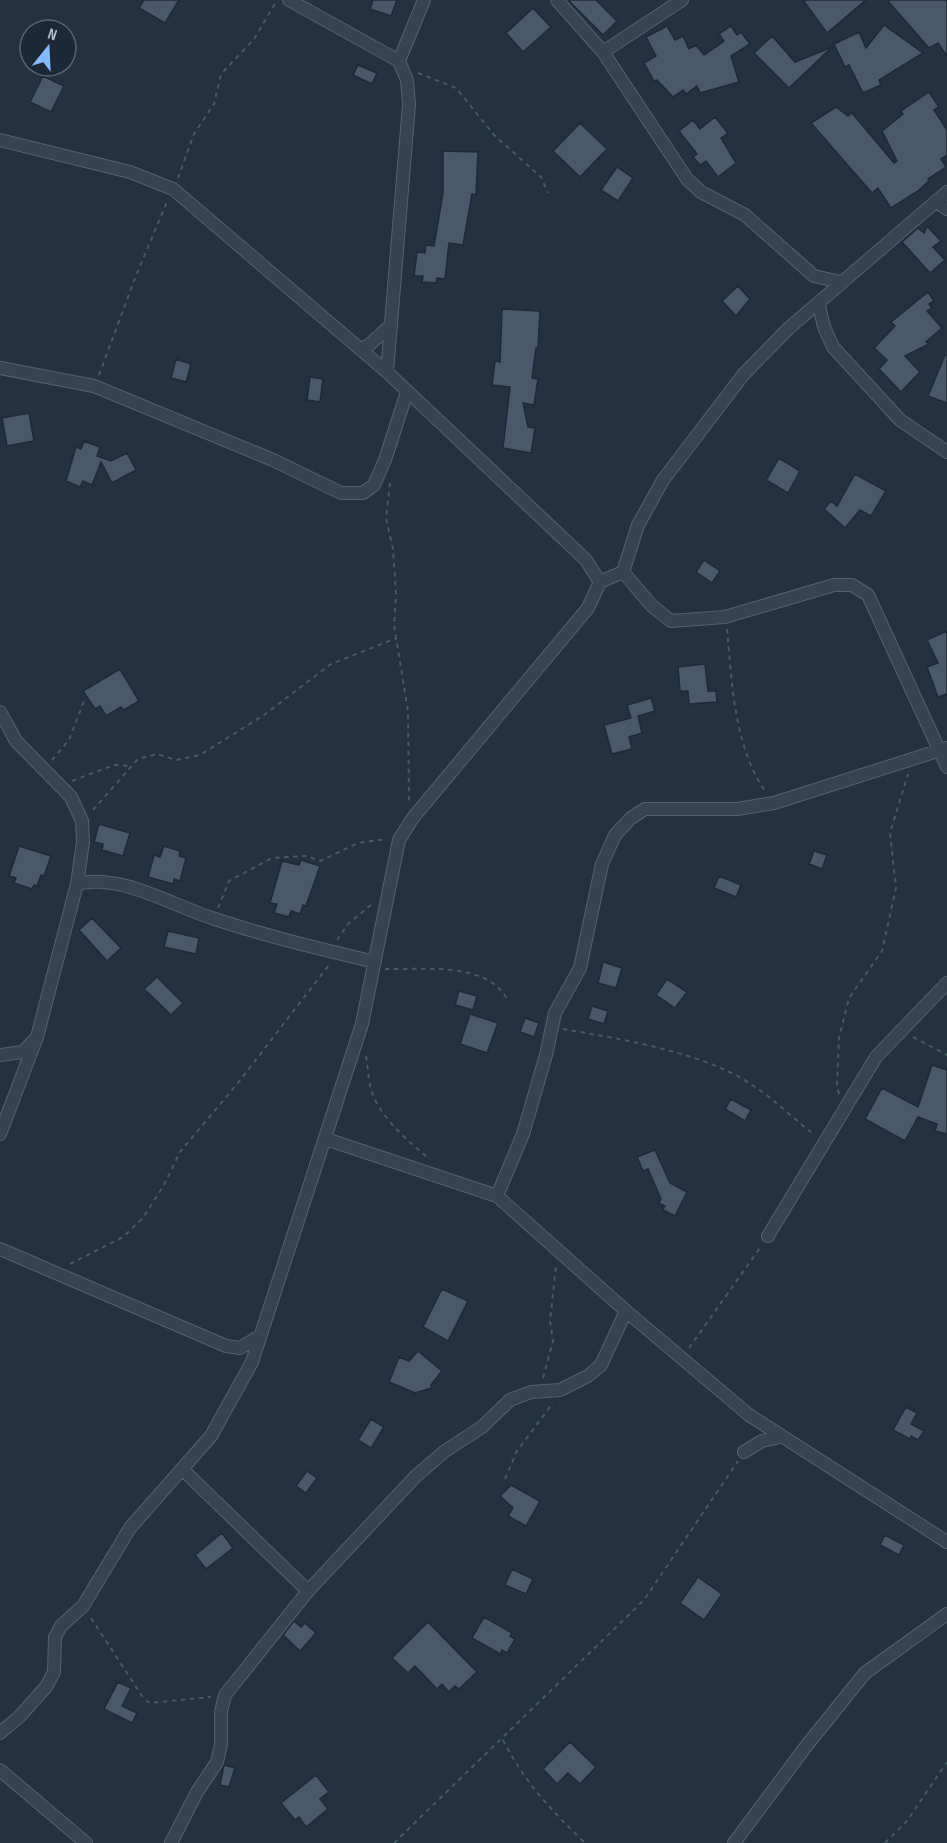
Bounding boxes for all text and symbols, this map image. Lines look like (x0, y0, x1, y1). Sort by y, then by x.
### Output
north arrow (18, 18, 78, 78)
text: N (45, 25, 59, 46)

